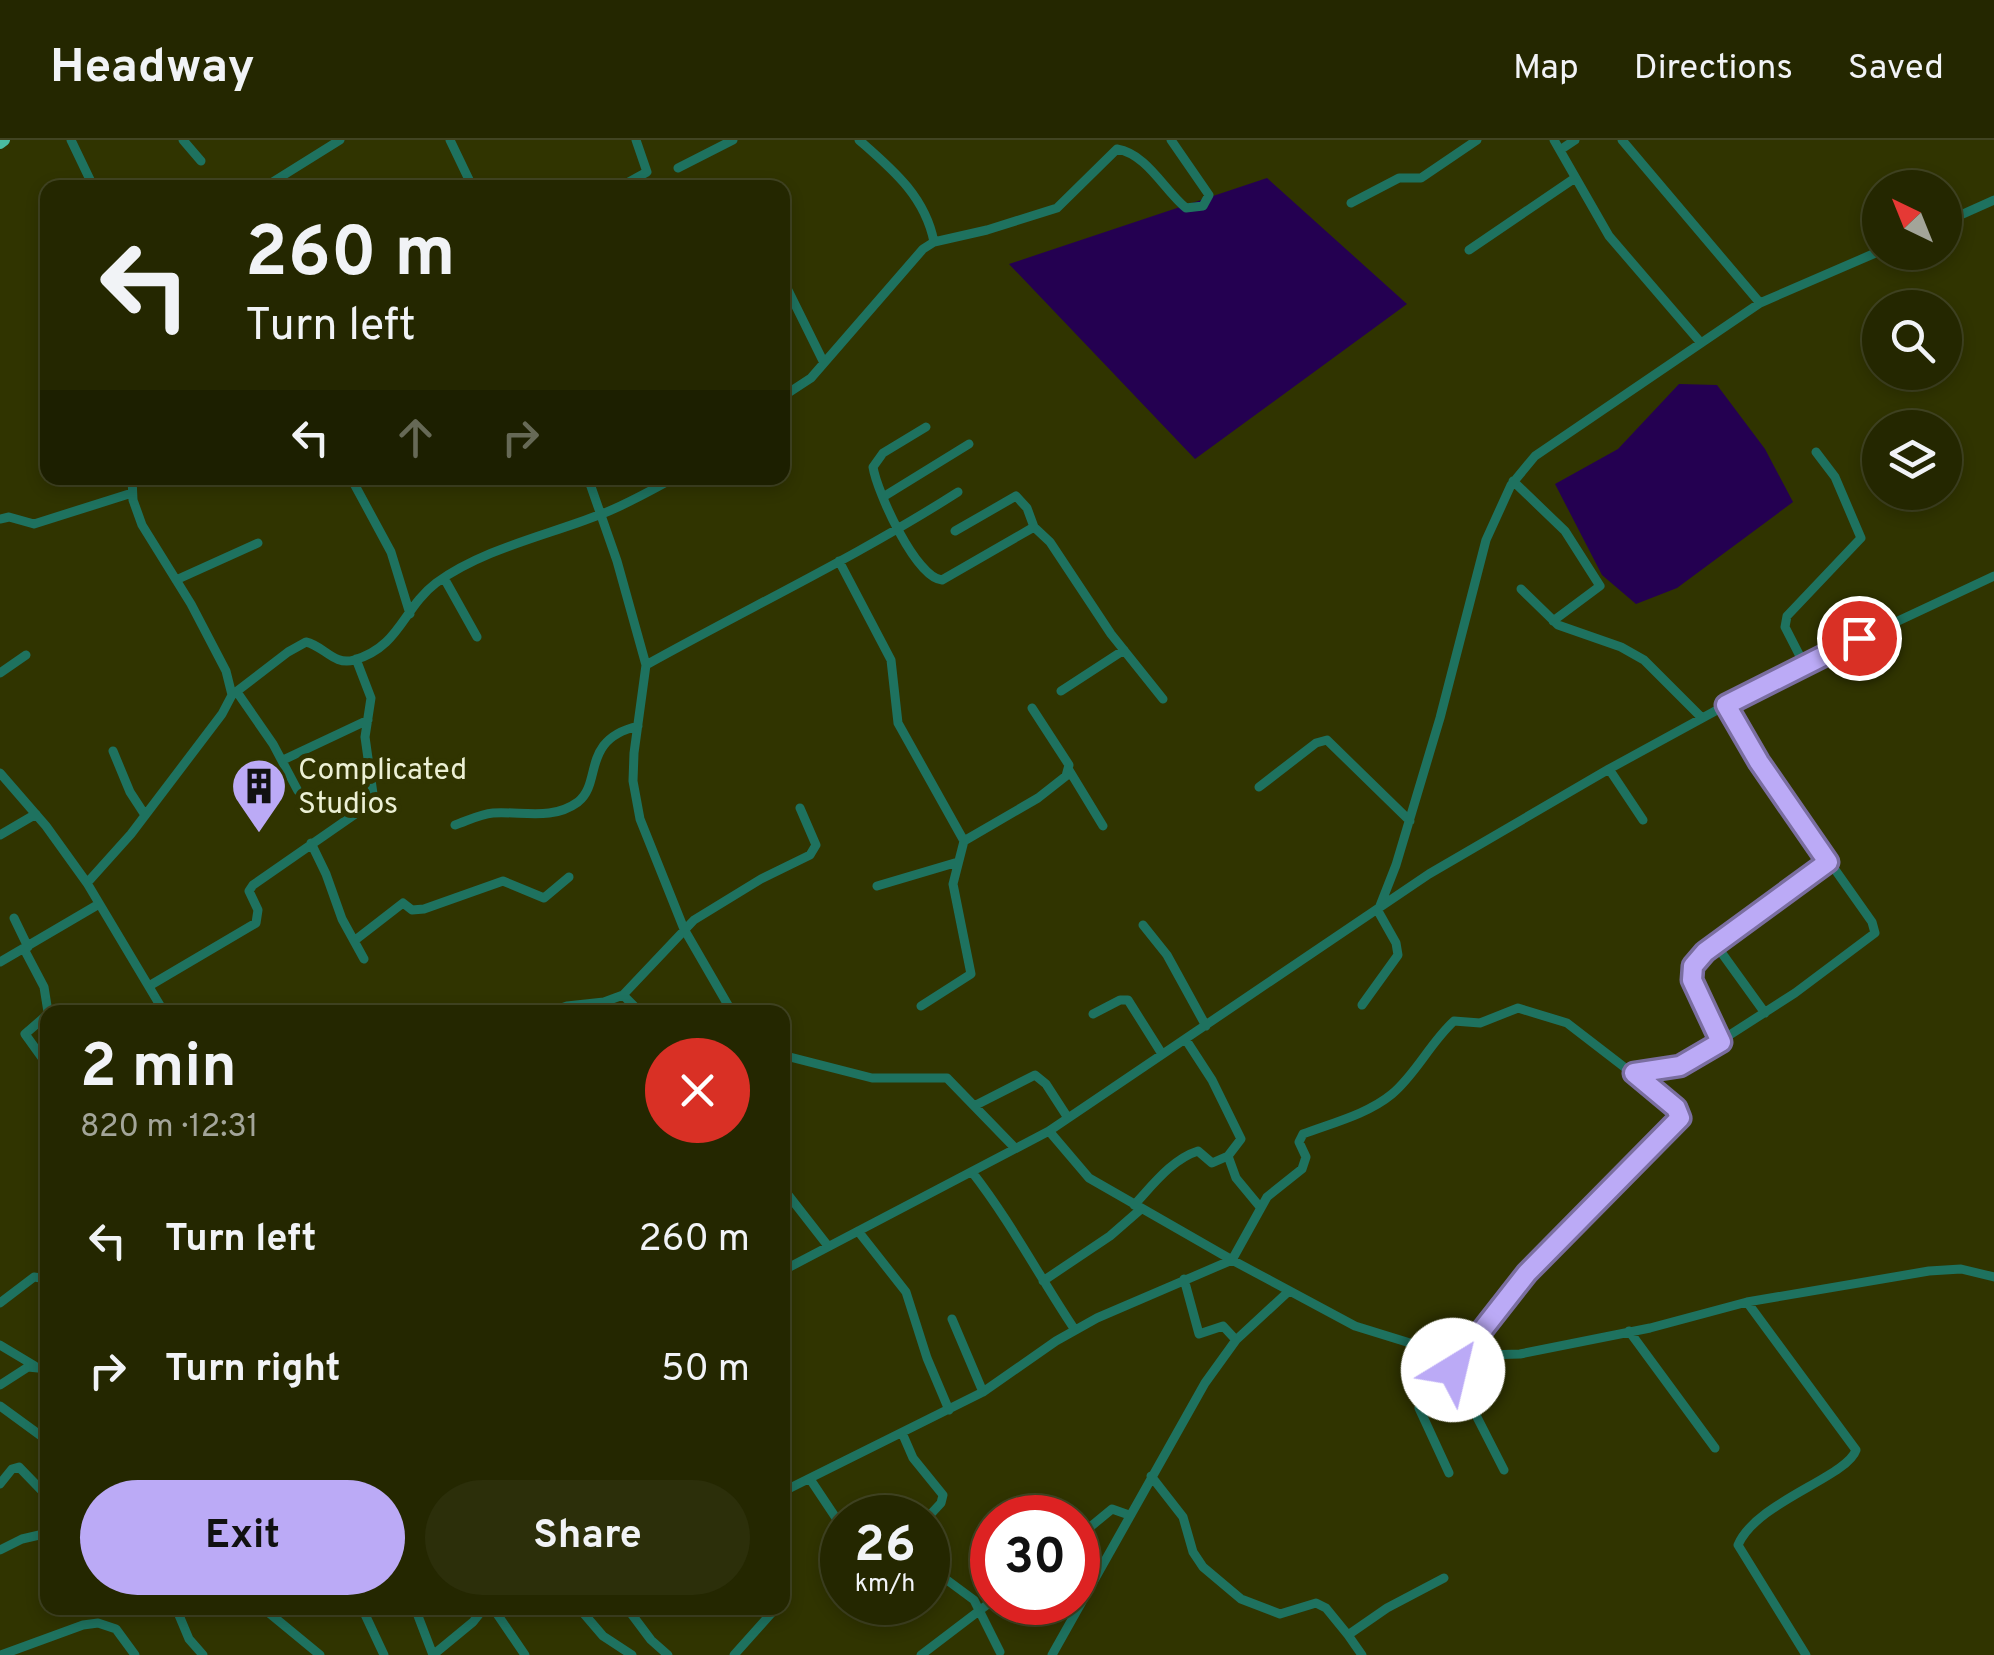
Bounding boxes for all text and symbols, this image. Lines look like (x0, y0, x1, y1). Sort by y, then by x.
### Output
text: Headway (50, 39, 255, 99)
text: Map (1513, 47, 1579, 91)
text: Directions (1634, 47, 1793, 91)
text: Saved (1848, 47, 1944, 91)
north arrow (1862, 170, 1962, 270)
map controls (1862, 170, 1962, 510)
text: 260 m (245, 212, 456, 301)
icon: left (80, 220, 210, 350)
button: search (1862, 290, 1962, 390)
text: Turn left (245, 299, 416, 356)
icon: left (283, 410, 338, 465)
icon: ahead (388, 410, 443, 465)
icon: right (493, 410, 548, 465)
button: layers (1862, 410, 1962, 510)
pin (1817, 596, 1902, 681)
icon: arrive (1832, 611, 1887, 666)
place label: Complicated Studios (298, 753, 467, 824)
building icon: Complicated Studios (229, 756, 289, 835)
text: 2 min (80, 1032, 237, 1108)
button: close (645, 1038, 750, 1143)
text: 820 m · 12:31 (80, 1108, 259, 1148)
icon: left (80, 1213, 135, 1268)
text: Turn left (165, 1216, 317, 1265)
text: 260 m (639, 1216, 750, 1265)
position arrow (1401, 1318, 1505, 1422)
icon: right (80, 1343, 135, 1398)
text: Turn right (165, 1346, 340, 1395)
text: 50 m (661, 1346, 750, 1395)
button: Exit (80, 1480, 405, 1595)
button: Share (425, 1480, 750, 1595)
speed limit sign: 30 (970, 1495, 1100, 1625)
text: 26 (854, 1516, 916, 1579)
text: km/h (855, 1569, 915, 1601)

